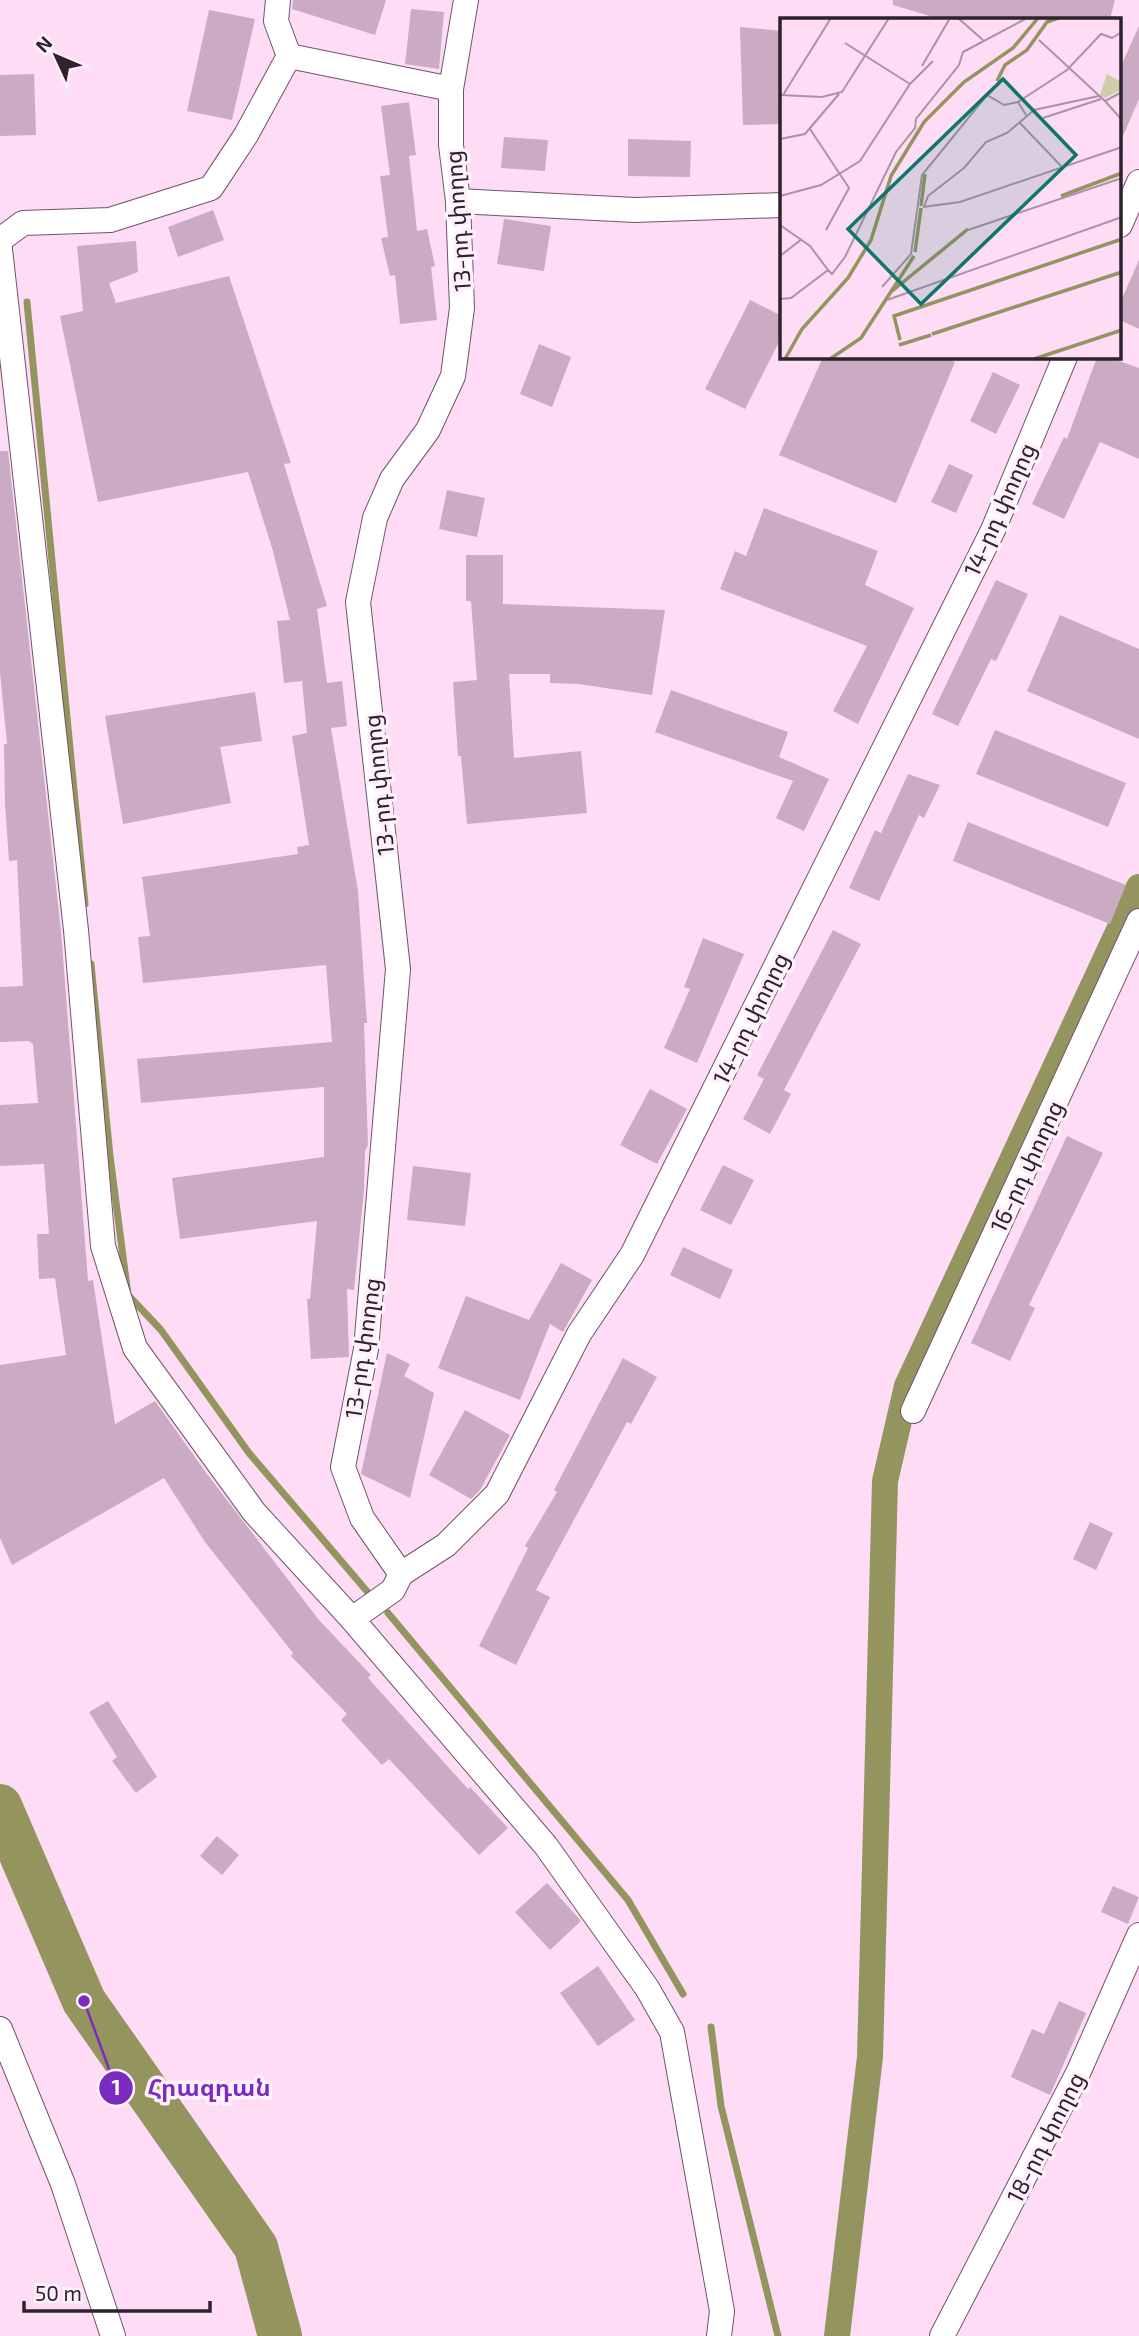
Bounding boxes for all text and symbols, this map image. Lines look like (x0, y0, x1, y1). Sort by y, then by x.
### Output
inset map (780, 18, 1122, 359)
north arrow (21, 21, 91, 91)
text: N (30, 31, 56, 57)
street label: 13-րդ փողոց (438, 149, 477, 293)
street label: 14-րդ փողոց (957, 438, 1042, 580)
street label: 13-րդ փողոց (357, 713, 400, 857)
street label: 14-րդ փողոց (706, 948, 795, 1089)
street label: 16-րդ փողոց (983, 1096, 1070, 1237)
street label: 13-րդ փողոց (338, 1276, 387, 1420)
callout: Հրազդան (98, 2065, 285, 2110)
street label: 18-րդ փողոց (1000, 2067, 1091, 2207)
text: Հրազդան (147, 2072, 271, 2102)
text: 1 (111, 2074, 121, 2099)
scale bar (24, 2270, 210, 2314)
text: 50 m (35, 2280, 82, 2305)

